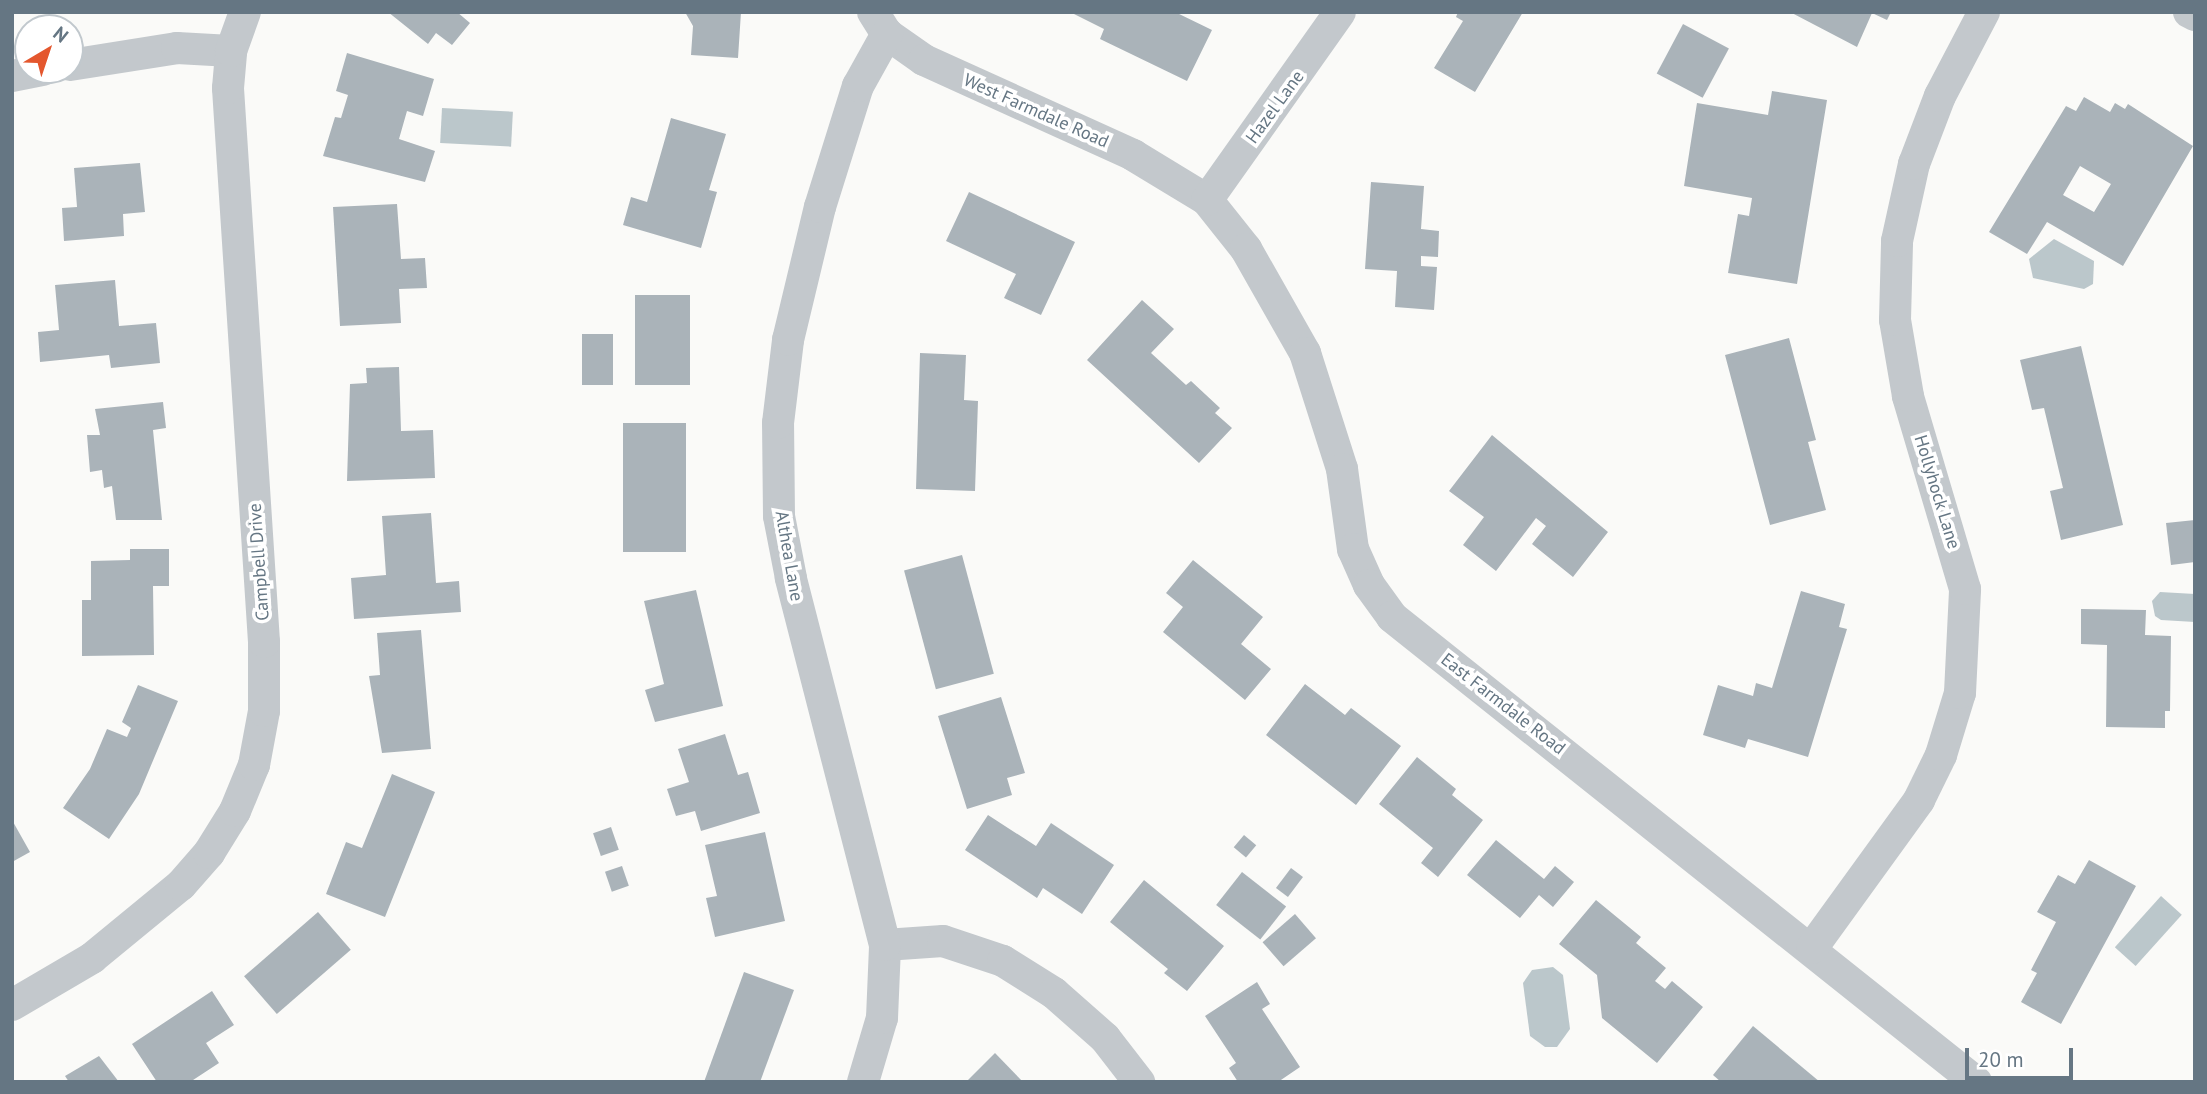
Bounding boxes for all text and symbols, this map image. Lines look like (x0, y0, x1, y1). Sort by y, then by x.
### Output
north arrow (14, 14, 84, 84)
text: N (49, 21, 73, 47)
street label: Hazel Lane (1241, 66, 1309, 148)
street label: West Farmdale Road (960, 69, 1112, 153)
street label: Hollyhock Lane (1909, 432, 1965, 552)
street label: Campbell Drive (244, 503, 274, 621)
street label: Althea Lane (770, 509, 808, 603)
street label: East Farmdale Road (1436, 649, 1570, 759)
scale bar (1969, 1034, 2078, 1078)
text: 20 m (1978, 1046, 2024, 1073)

